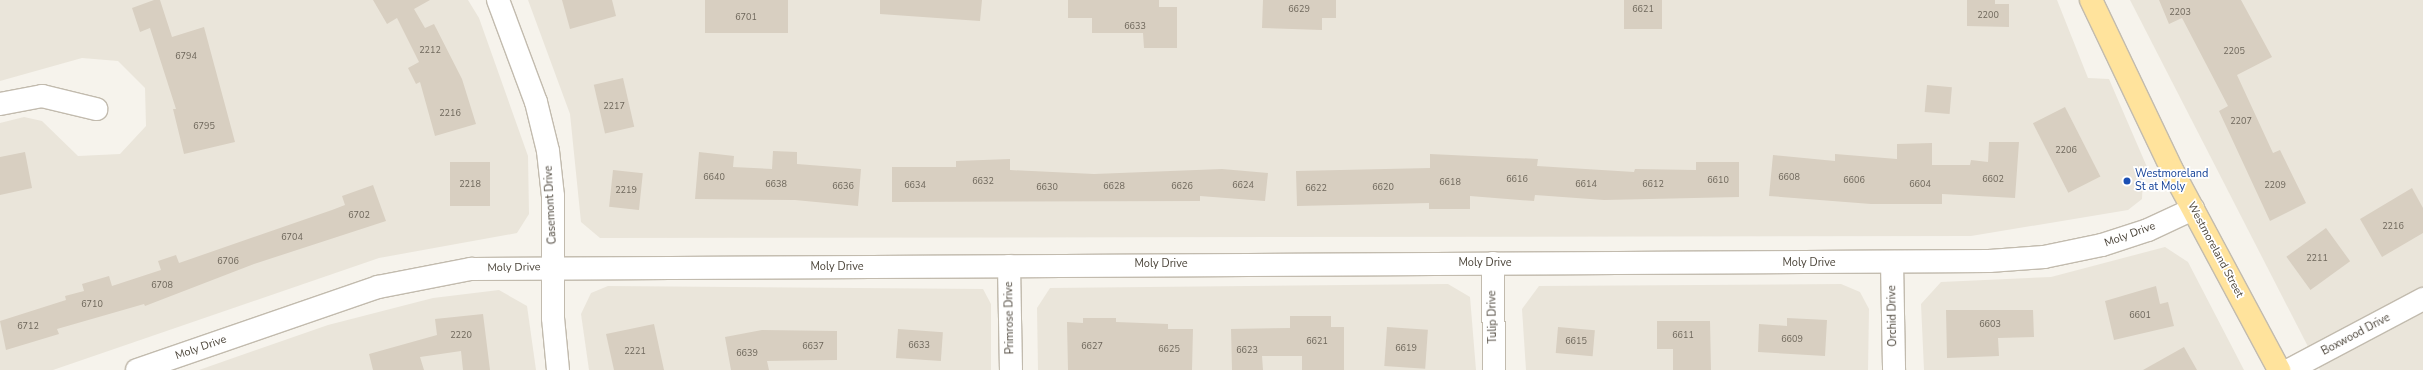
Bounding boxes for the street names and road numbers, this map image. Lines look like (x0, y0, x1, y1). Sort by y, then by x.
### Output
street label: Casemont Drive (542, 165, 560, 245)
street label: Westmoreland Street (2184, 200, 2246, 300)
street label: Moly Drive (2103, 220, 2157, 250)
street label: Moly Drive (1458, 256, 1512, 270)
street label: Moly Drive (1782, 256, 1836, 270)
street label: Moly Drive (1134, 257, 1188, 271)
street label: Moly Drive (810, 260, 864, 274)
street label: Moly Drive (487, 261, 541, 275)
street label: Primrose Drive (1003, 281, 1017, 355)
street label: Orchid Drive (1886, 285, 1900, 347)
street label: Tulip Drive (1486, 290, 1500, 344)
street label: Boxwood Drive (2319, 311, 2393, 359)
street label: Moly Drive (174, 333, 228, 363)

